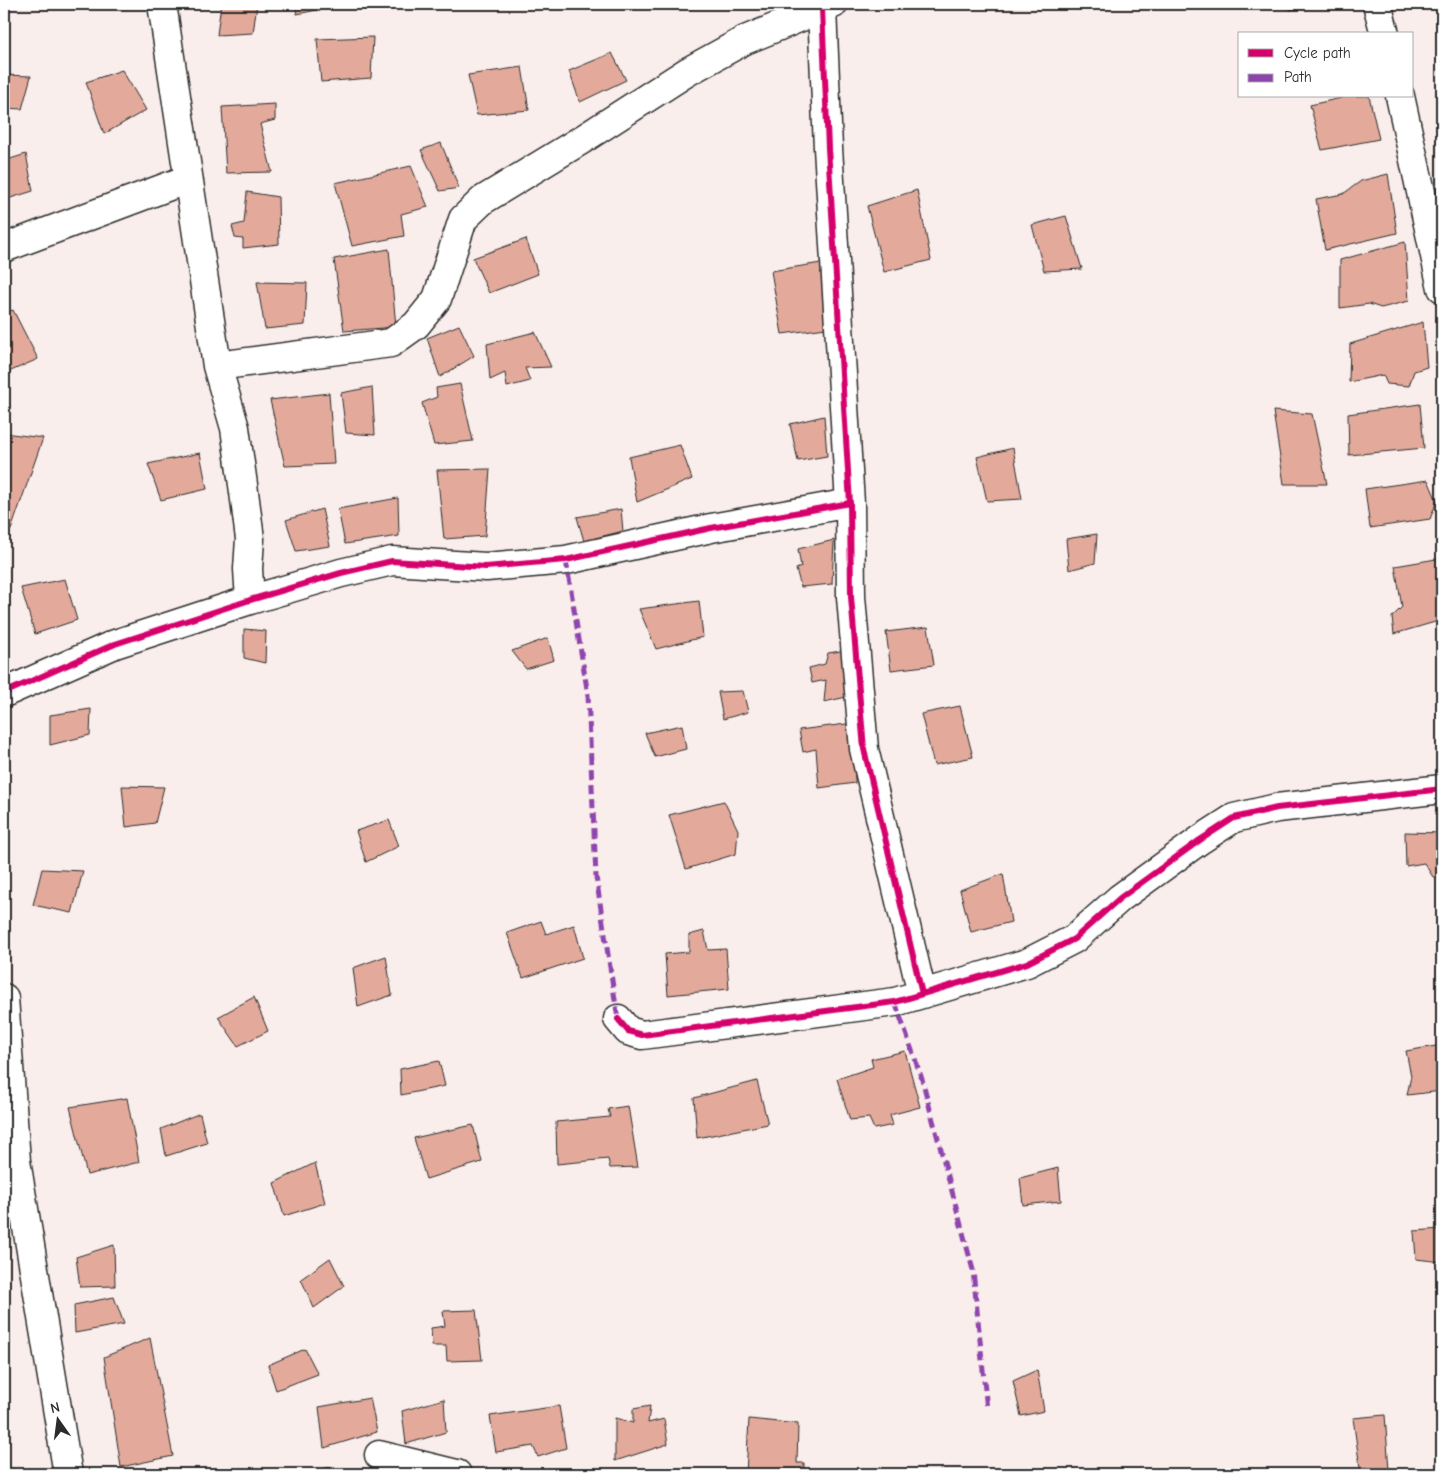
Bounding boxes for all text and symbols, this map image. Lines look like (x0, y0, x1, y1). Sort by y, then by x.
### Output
legend (1238, 32, 1414, 98)
text: Cycle path (1284, 44, 1351, 62)
text: Path (1284, 68, 1312, 86)
north arrow (32, 1396, 82, 1446)
text: N (48, 1399, 61, 1417)

